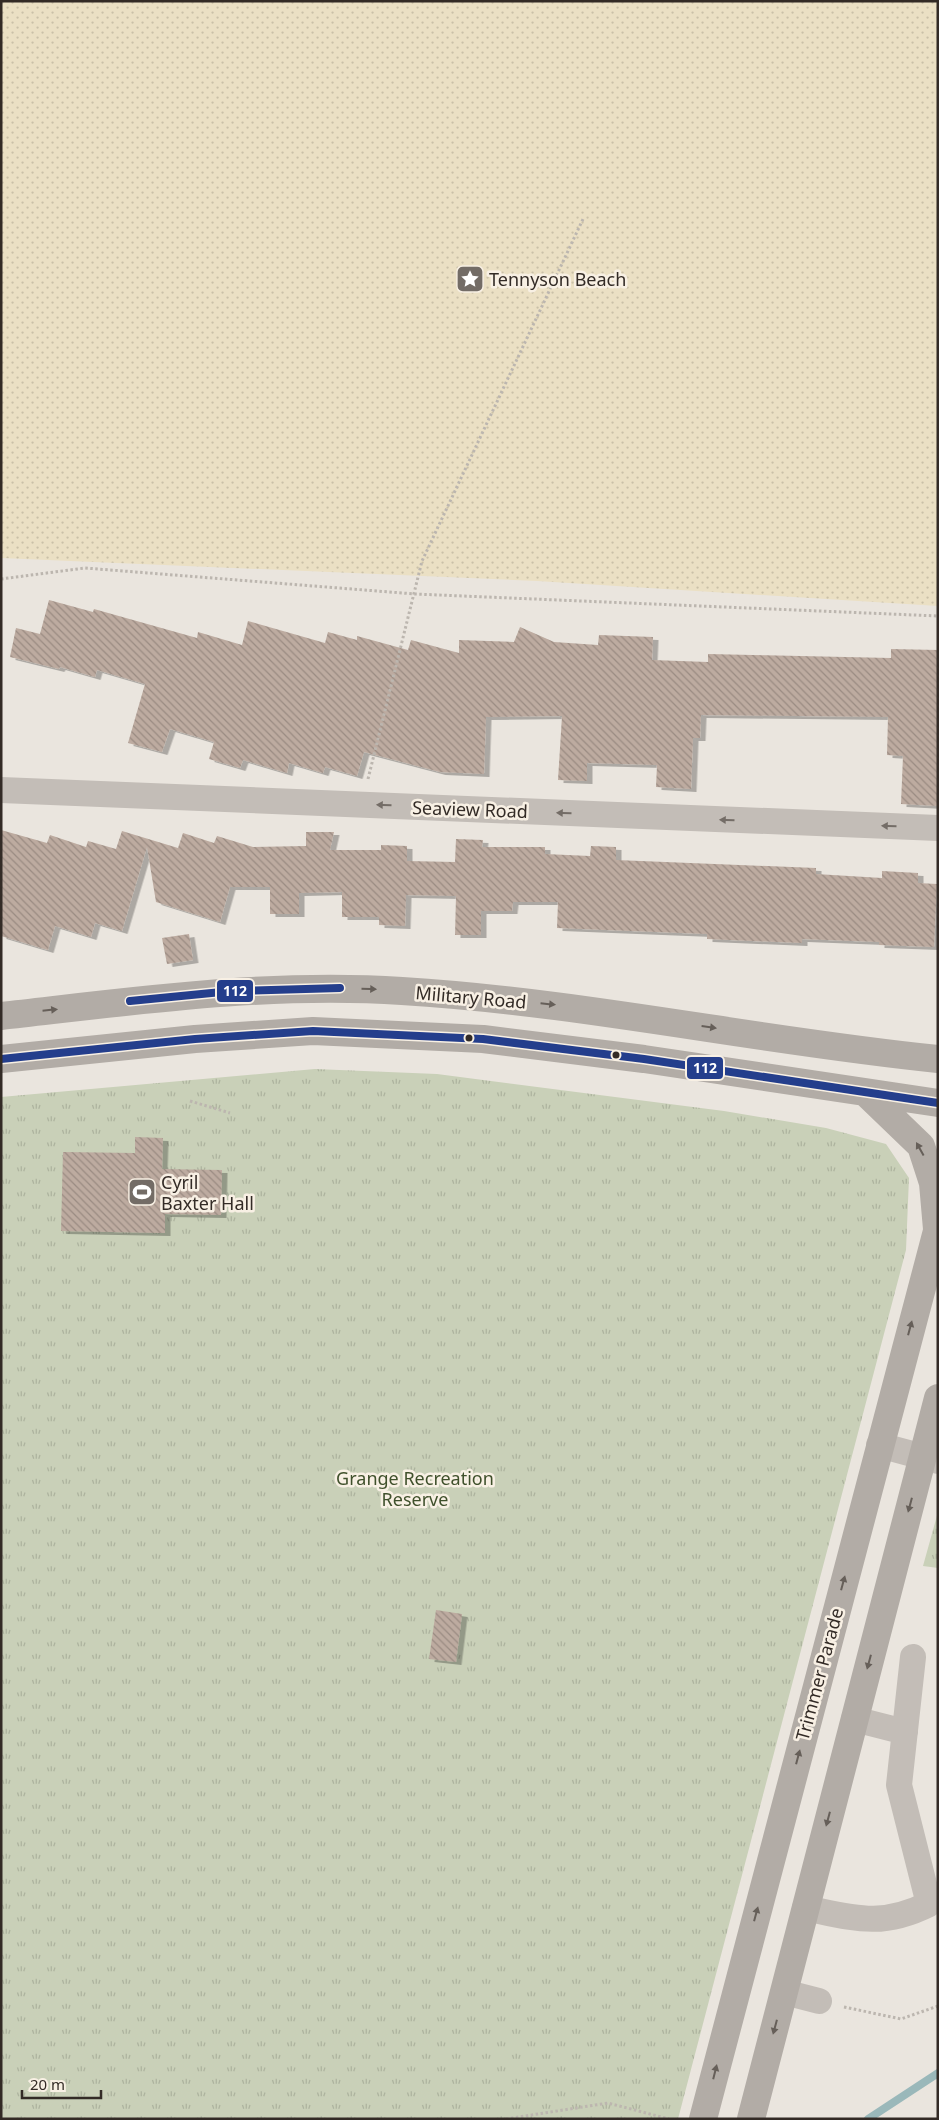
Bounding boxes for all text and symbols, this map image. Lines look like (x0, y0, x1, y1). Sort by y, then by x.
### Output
place icon: Tennyson Beach (455, 264, 485, 294)
place label: Tennyson Beach (489, 267, 626, 291)
street label: Seaview Road (412, 795, 528, 823)
one-way arrow (376, 801, 392, 809)
one-way arrow (556, 809, 572, 817)
one-way arrow (718, 815, 734, 823)
one-way arrow (881, 822, 897, 830)
line badge: 112 (216, 979, 254, 1003)
street label: Military Road (414, 980, 528, 1014)
text: 112 (223, 981, 247, 1000)
one-way arrow (361, 986, 377, 994)
one-way arrow (540, 1001, 556, 1009)
one-way arrow (42, 1006, 58, 1014)
one-way arrow (701, 1023, 717, 1031)
unlabelled marker (464, 1033, 474, 1043)
unlabelled marker (611, 1050, 621, 1060)
line badge: 112 (686, 1056, 724, 1080)
text: 112 (693, 1058, 717, 1077)
one-way arrow (916, 1141, 924, 1156)
place label: Cyril Baxter Hall (161, 1170, 254, 1215)
sports icon: Cyril Baxter Hall (127, 1177, 157, 1207)
one-way arrow (907, 1320, 915, 1335)
park label: Grange Recreation Reserve (336, 1466, 494, 1511)
one-way arrow (906, 1497, 914, 1512)
one-way arrow (839, 1575, 847, 1591)
street label: Trimmer Parade (790, 1605, 848, 1743)
one-way arrow (865, 1654, 873, 1669)
one-way arrow (794, 1750, 802, 1765)
one-way arrow (824, 1811, 832, 1827)
one-way arrow (753, 1907, 761, 1922)
one-way arrow (771, 2020, 779, 2035)
one-way arrow (712, 2064, 720, 2079)
scale bar (22, 2068, 101, 2100)
text: 20 m (30, 2074, 65, 2094)

